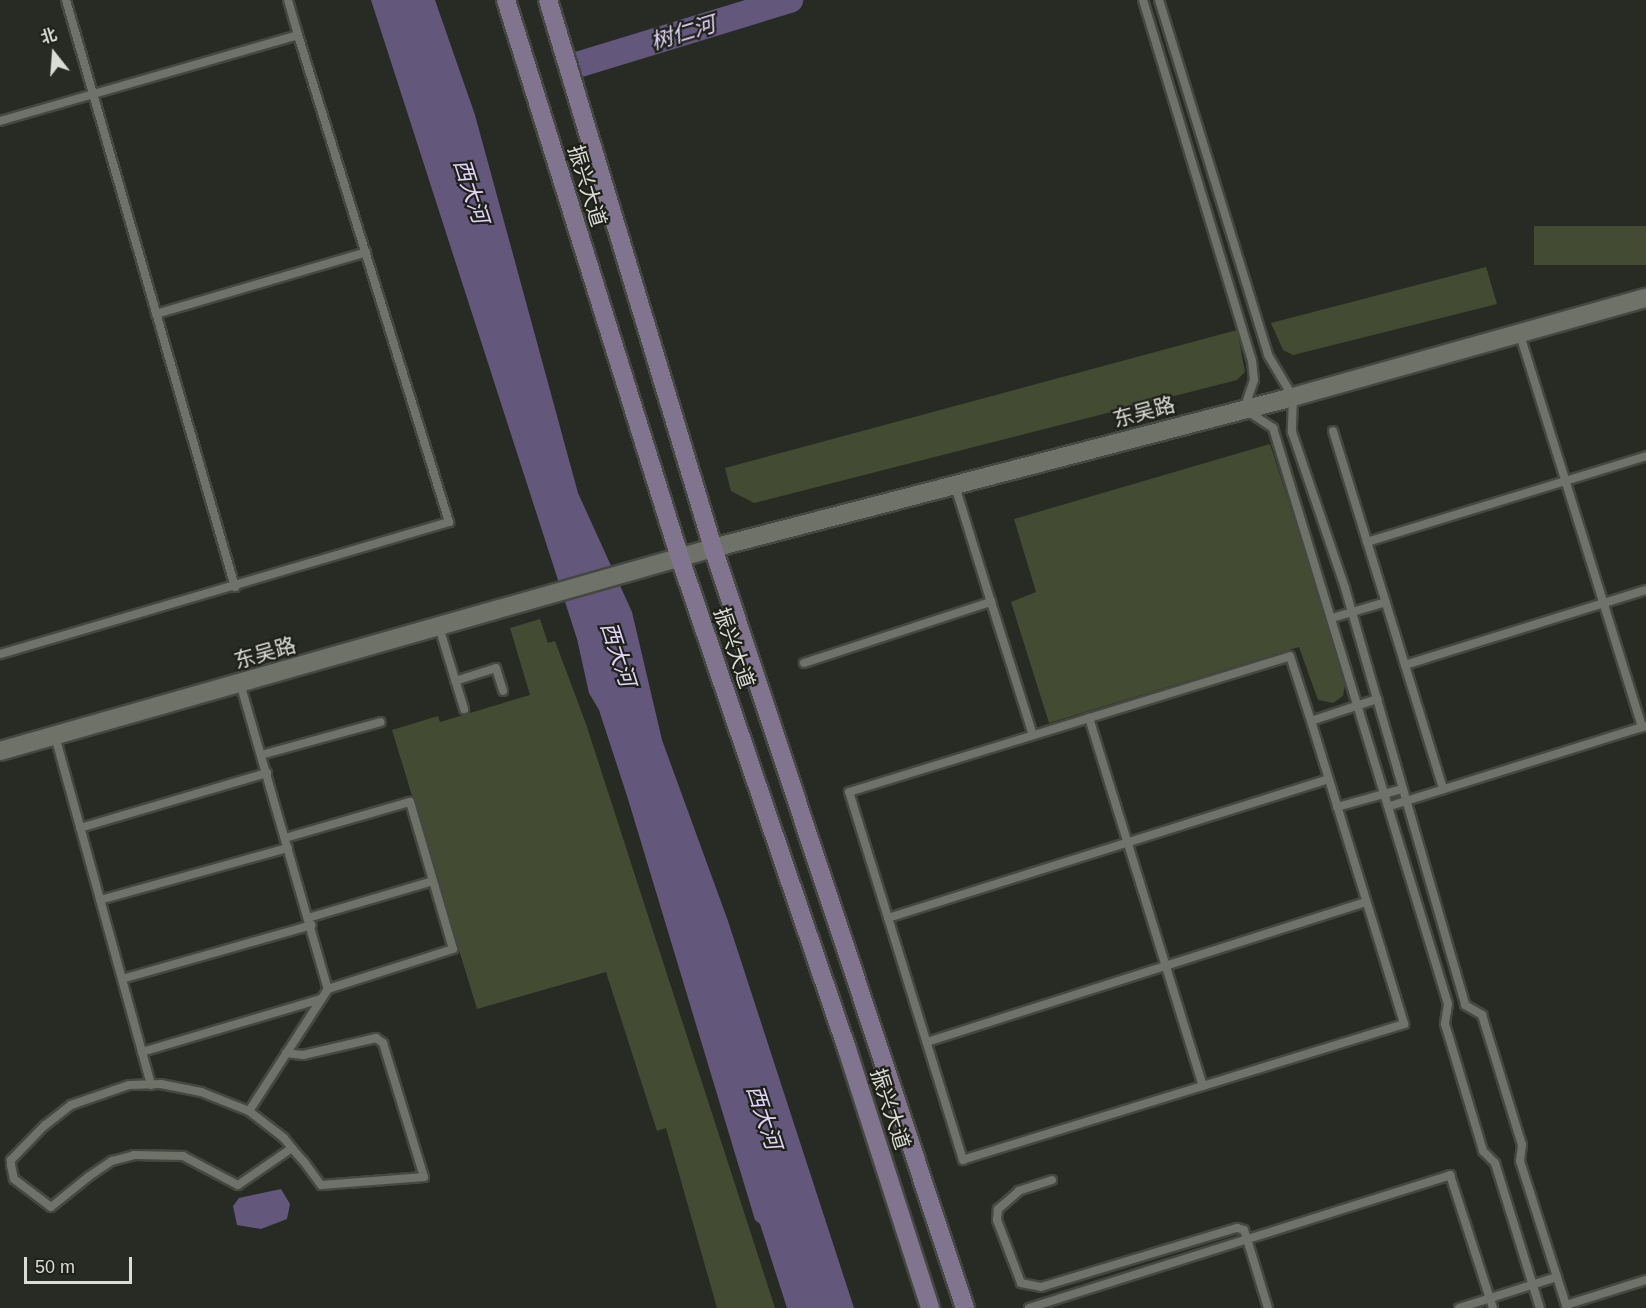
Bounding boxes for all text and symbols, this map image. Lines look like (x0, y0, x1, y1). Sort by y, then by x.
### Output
water label: 树仁河 (648, 11, 718, 55)
north arrow (24, 24, 84, 84)
text: 北 (38, 26, 59, 47)
street label: 振兴大道 (563, 142, 611, 230)
water label: 西大河 (448, 156, 494, 226)
street label: 东吴路 (1110, 392, 1178, 432)
street label: 振兴大道 (708, 604, 760, 692)
water label: 西大河 (595, 619, 641, 689)
street label: 东吴路 (231, 632, 299, 674)
street label: 振兴大道 (865, 1065, 915, 1153)
water label: 西大河 (741, 1082, 787, 1152)
scale bar (27, 1245, 135, 1283)
text: 50 m (35, 1257, 75, 1277)

